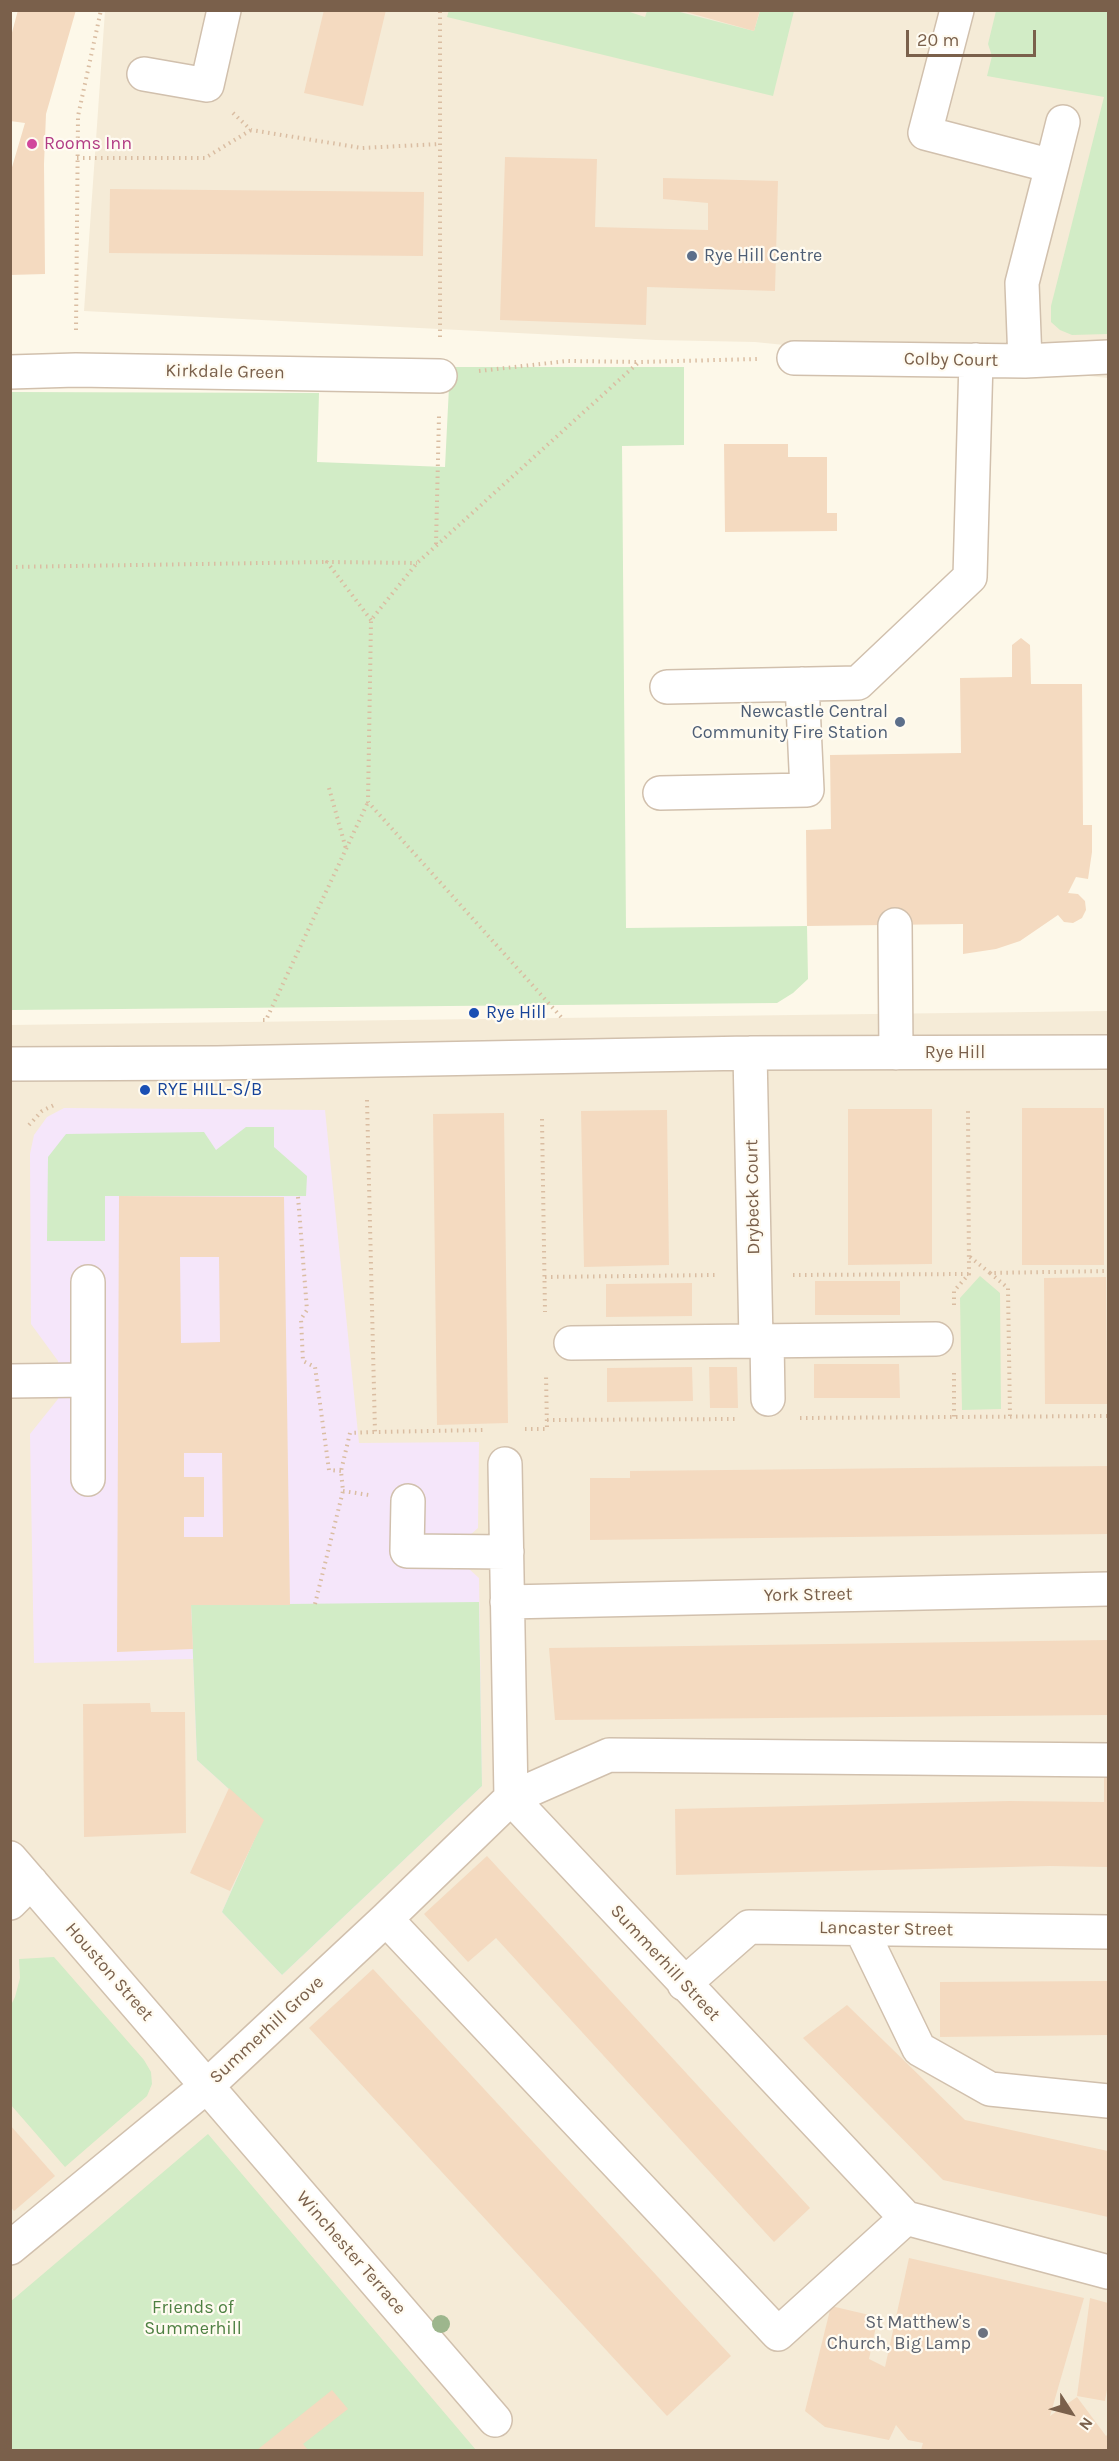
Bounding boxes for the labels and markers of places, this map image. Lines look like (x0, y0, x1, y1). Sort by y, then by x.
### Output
place label: Rooms Inn (44, 133, 132, 155)
marker: Rooms Inn (25, 137, 39, 151)
place label: Rye Hill Centre (704, 245, 822, 267)
marker: Rye Hill Centre (685, 249, 699, 263)
place label: Newcastle Central Community Fire Station (692, 701, 888, 744)
marker: Newcastle Central Community Fire Station (893, 715, 907, 729)
place label: Rye Hill (486, 1002, 546, 1024)
marker: Rye Hill (467, 1006, 481, 1020)
place label: RYE HILL-S/B (157, 1079, 262, 1101)
marker: RYE HILL-S/B (138, 1083, 152, 1097)
place label: St Matthew's Church, Big Lamp (827, 2312, 971, 2354)
marker: St Matthew's Church, Big Lamp (976, 2326, 990, 2340)

